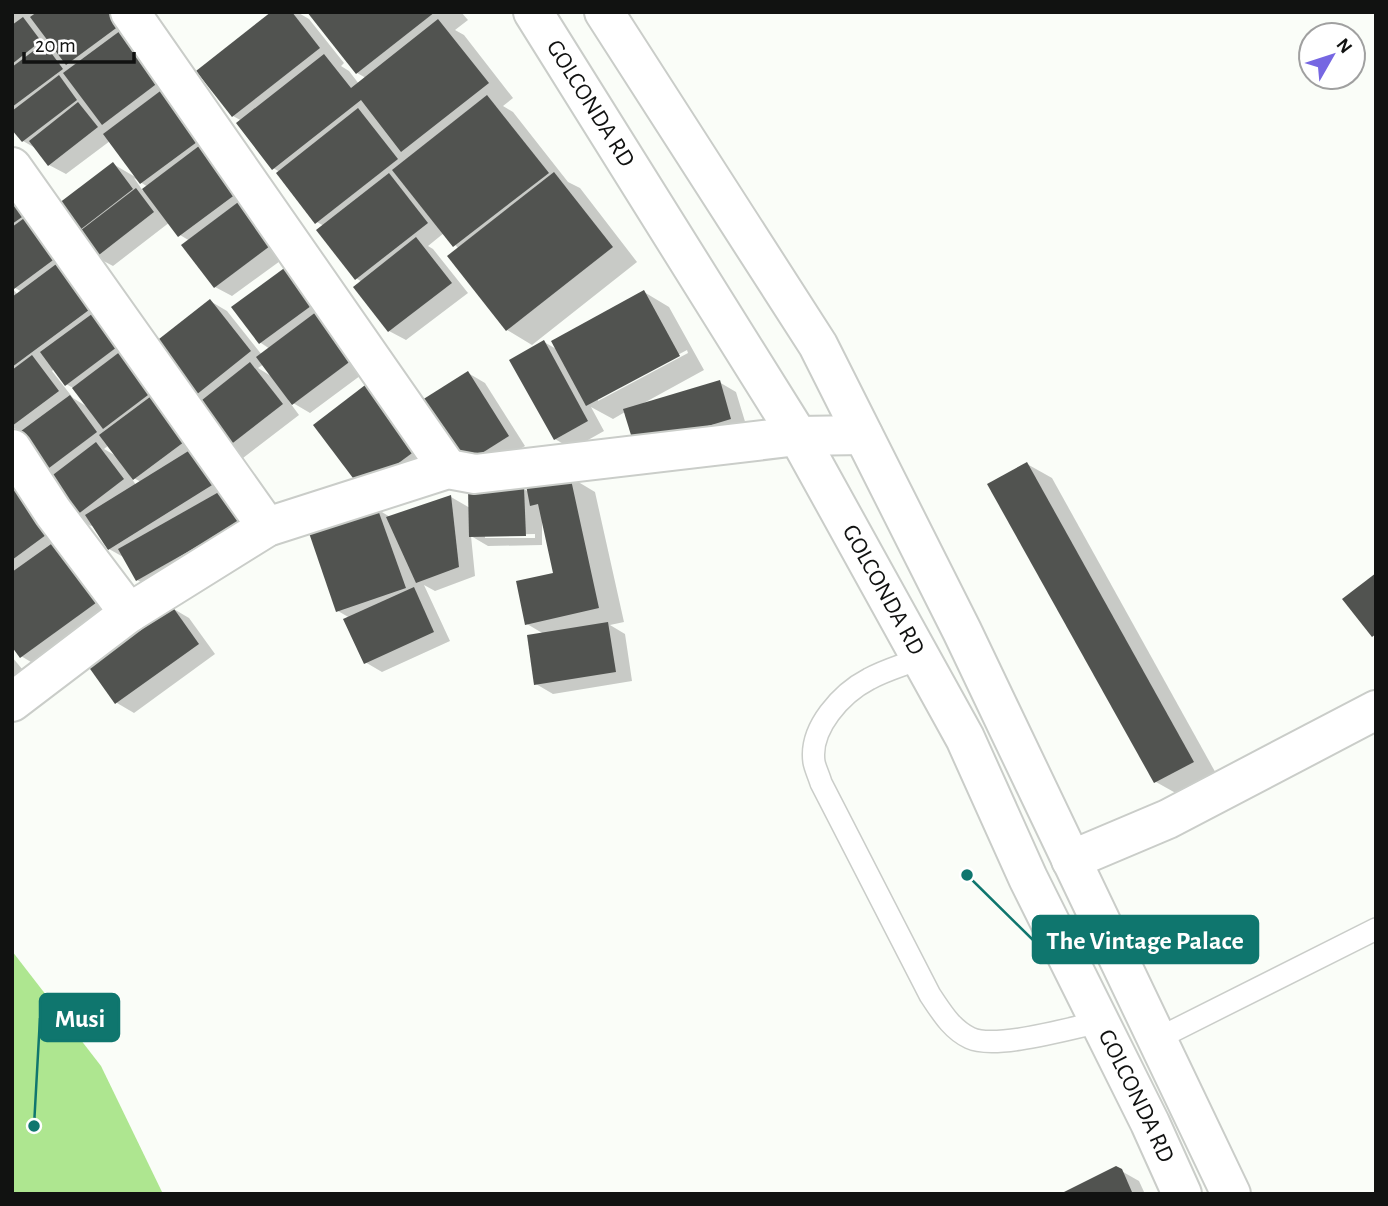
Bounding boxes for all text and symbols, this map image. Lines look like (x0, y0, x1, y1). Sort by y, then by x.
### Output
scale bar (24, 21, 135, 65)
north arrow (1297, 21, 1367, 91)
text: 20 m (35, 35, 76, 56)
text: N (1333, 35, 1356, 57)
street label: GOLCONDA RD (542, 36, 639, 171)
street label: GOLCONDA RD (838, 521, 929, 659)
callout: The Vintage Palace (1033, 916, 1258, 963)
text: The Vintage Palace (1046, 928, 1244, 954)
callout: Musi (40, 994, 119, 1041)
text: Musi (55, 1006, 105, 1032)
street label: GOLCONDA RD (1093, 1026, 1178, 1166)

